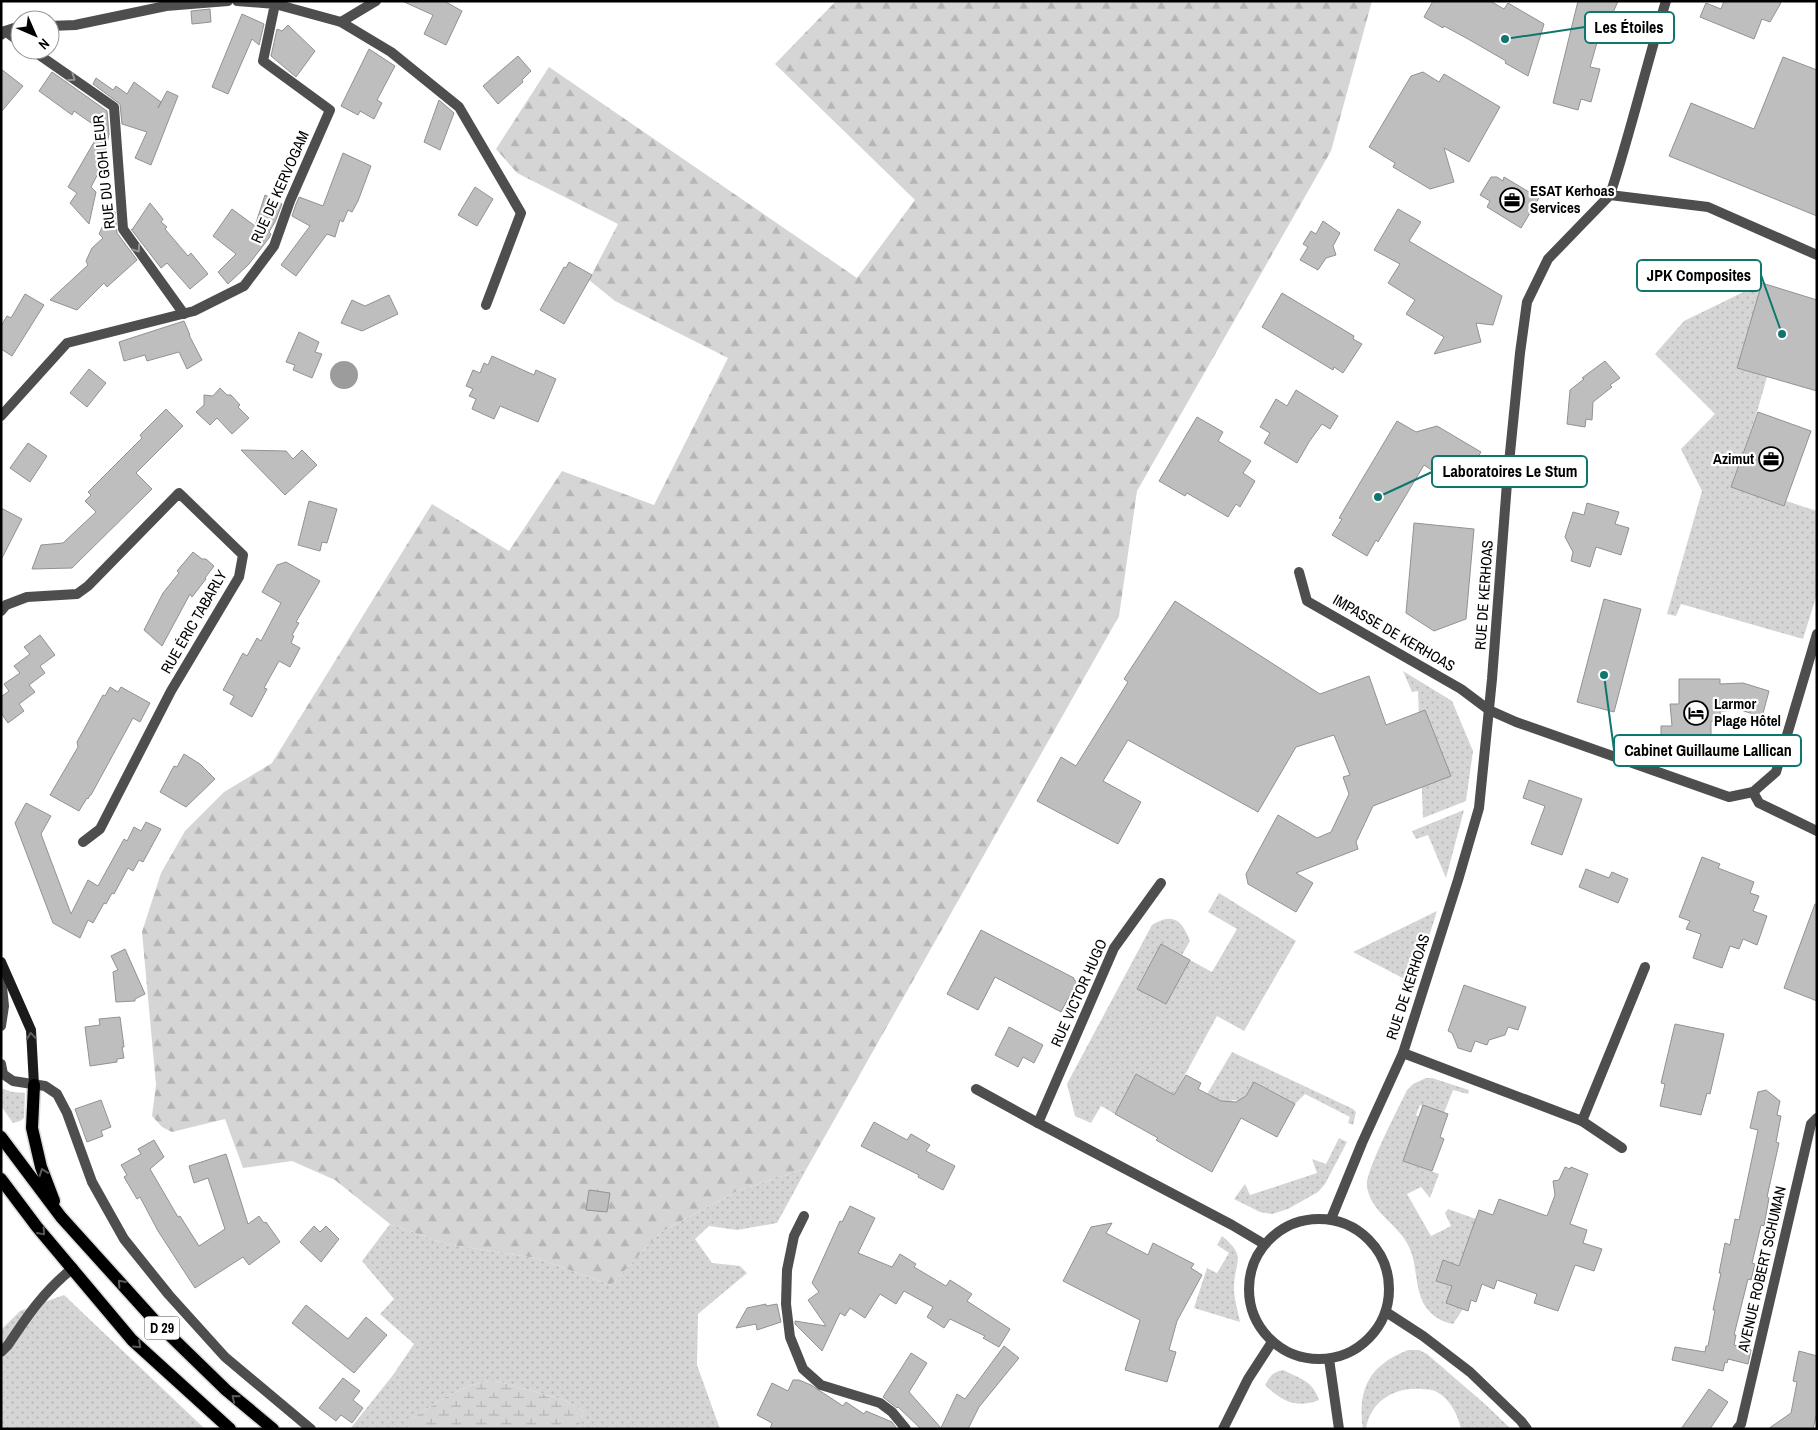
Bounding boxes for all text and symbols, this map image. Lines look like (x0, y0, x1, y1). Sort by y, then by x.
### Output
north arrow (10, 10, 60, 60)
callout: Les Étoiles (1585, 12, 1674, 43)
text: Les Étoiles (1594, 16, 1664, 38)
text: N (35, 35, 53, 53)
one-way arrow (66, 72, 75, 81)
street label: RUE DU GOH LEUR (87, 114, 120, 230)
street label: RUE DE KERVOGAM (245, 127, 314, 246)
place label: ESAT Kerhoas Services (1530, 180, 1615, 218)
office icon: ESAT Kerhoas Services (1499, 187, 1525, 213)
one-way arrow (131, 243, 140, 253)
callout: JPK Composites (1637, 260, 1761, 291)
text: JPK Composites (1647, 264, 1751, 286)
office icon: Azimut (1758, 446, 1784, 472)
place label: Azimut (1713, 448, 1754, 469)
callout: Laboratoires Le Stum (1432, 456, 1587, 487)
text: Laboratoires Le Stum (1443, 460, 1577, 482)
street label: RUE DE KERHOAS (1469, 539, 1498, 651)
street label: RUE ÉRIC TABARLY (155, 565, 232, 677)
street label: IMPASSE DE KERHOAS (1329, 589, 1459, 676)
place label: Larmor Plage Hôtel (1714, 693, 1781, 731)
hotel icon: Larmor Plage Hôtel (1683, 700, 1709, 726)
callout: Cabinet Guillaume Lallican (1614, 735, 1801, 766)
text: Cabinet Guillaume Lallican (1624, 739, 1792, 761)
street label: RUE DE KERHOAS (1381, 931, 1435, 1042)
street label: RUE VICTOR HUGO (1045, 936, 1112, 1050)
one-way arrow (26, 1032, 37, 1040)
one-way arrow (39, 1168, 49, 1176)
street label: AVENUE ROBERT SCHUMAN (1732, 1184, 1791, 1355)
one-way arrow (36, 1226, 44, 1235)
one-way arrow (117, 1279, 126, 1288)
road number: D 29 (144, 1316, 180, 1340)
one-way arrow (133, 1339, 142, 1348)
one-way arrow (232, 1394, 241, 1403)

